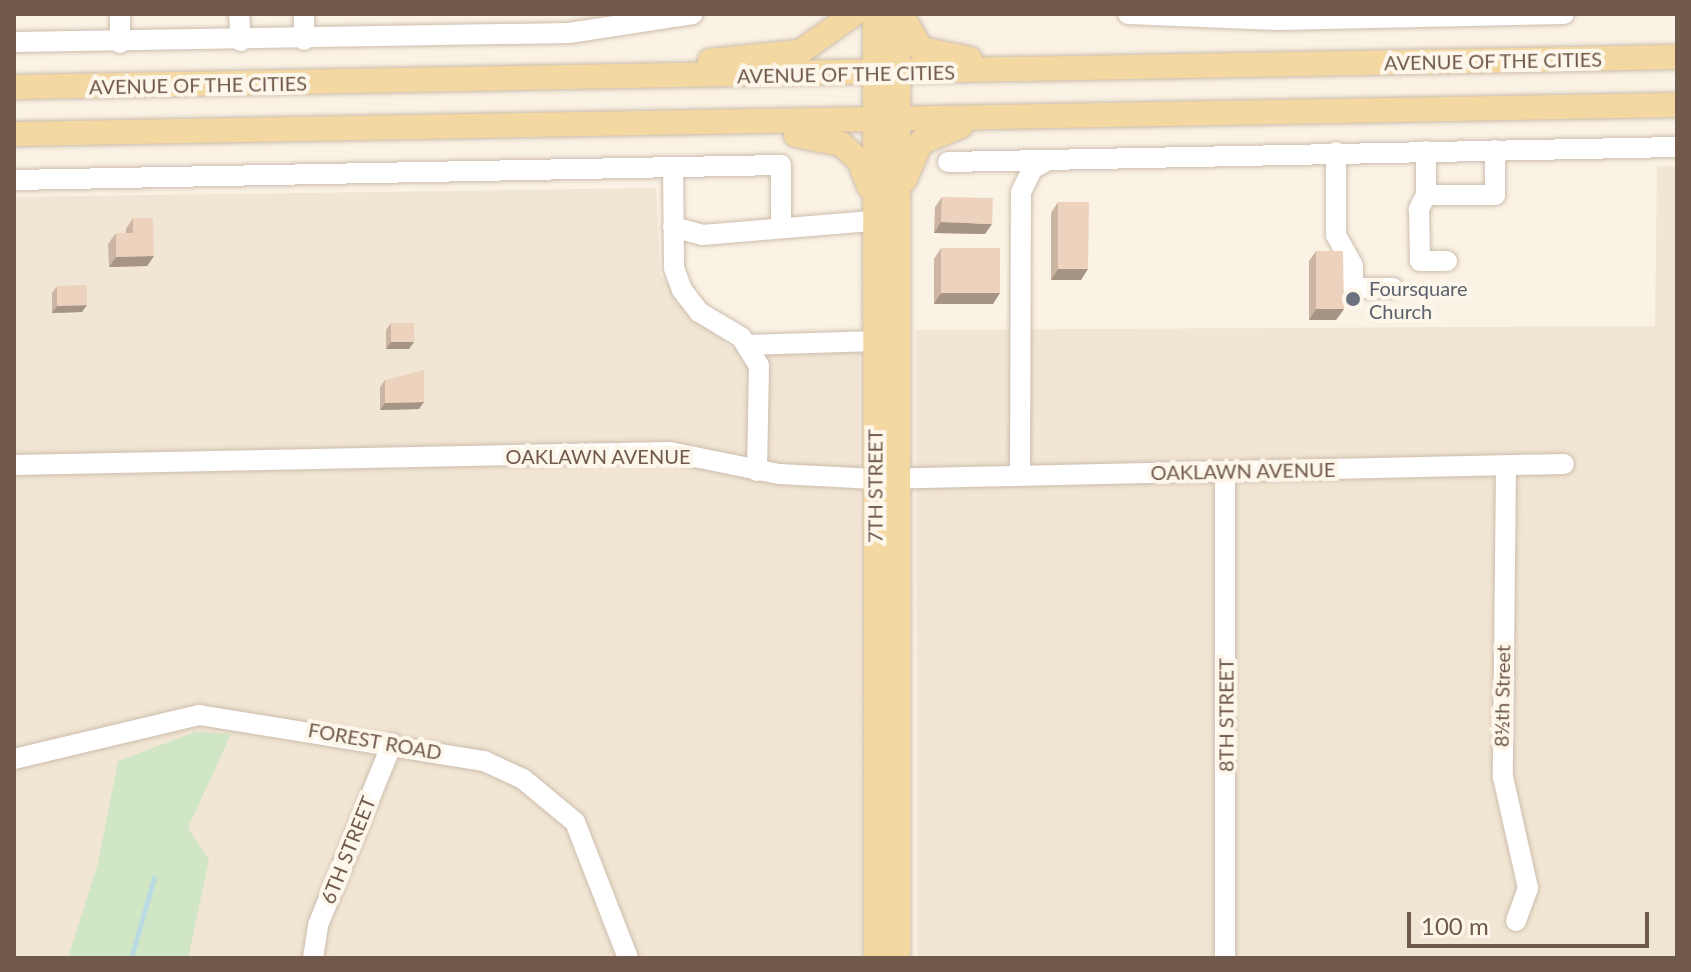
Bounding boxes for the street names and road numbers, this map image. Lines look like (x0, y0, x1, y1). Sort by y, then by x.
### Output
street label: AVENUE OF THE CITIES (1383, 47, 1603, 75)
street label: AVENUE OF THE CITIES (736, 60, 956, 88)
street label: AVENUE OF THE CITIES (88, 71, 308, 99)
street label: 7TH STREET (863, 429, 887, 543)
street label: OAKLAWN AVENUE (505, 444, 691, 468)
street label: OAKLAWN AVENUE (1150, 457, 1336, 485)
street label: 8½th Street (1489, 645, 1515, 747)
street label: 8TH STREET (1214, 658, 1238, 772)
street label: FOREST ROAD (306, 717, 444, 765)
street label: 6TH STREET (316, 793, 380, 907)

